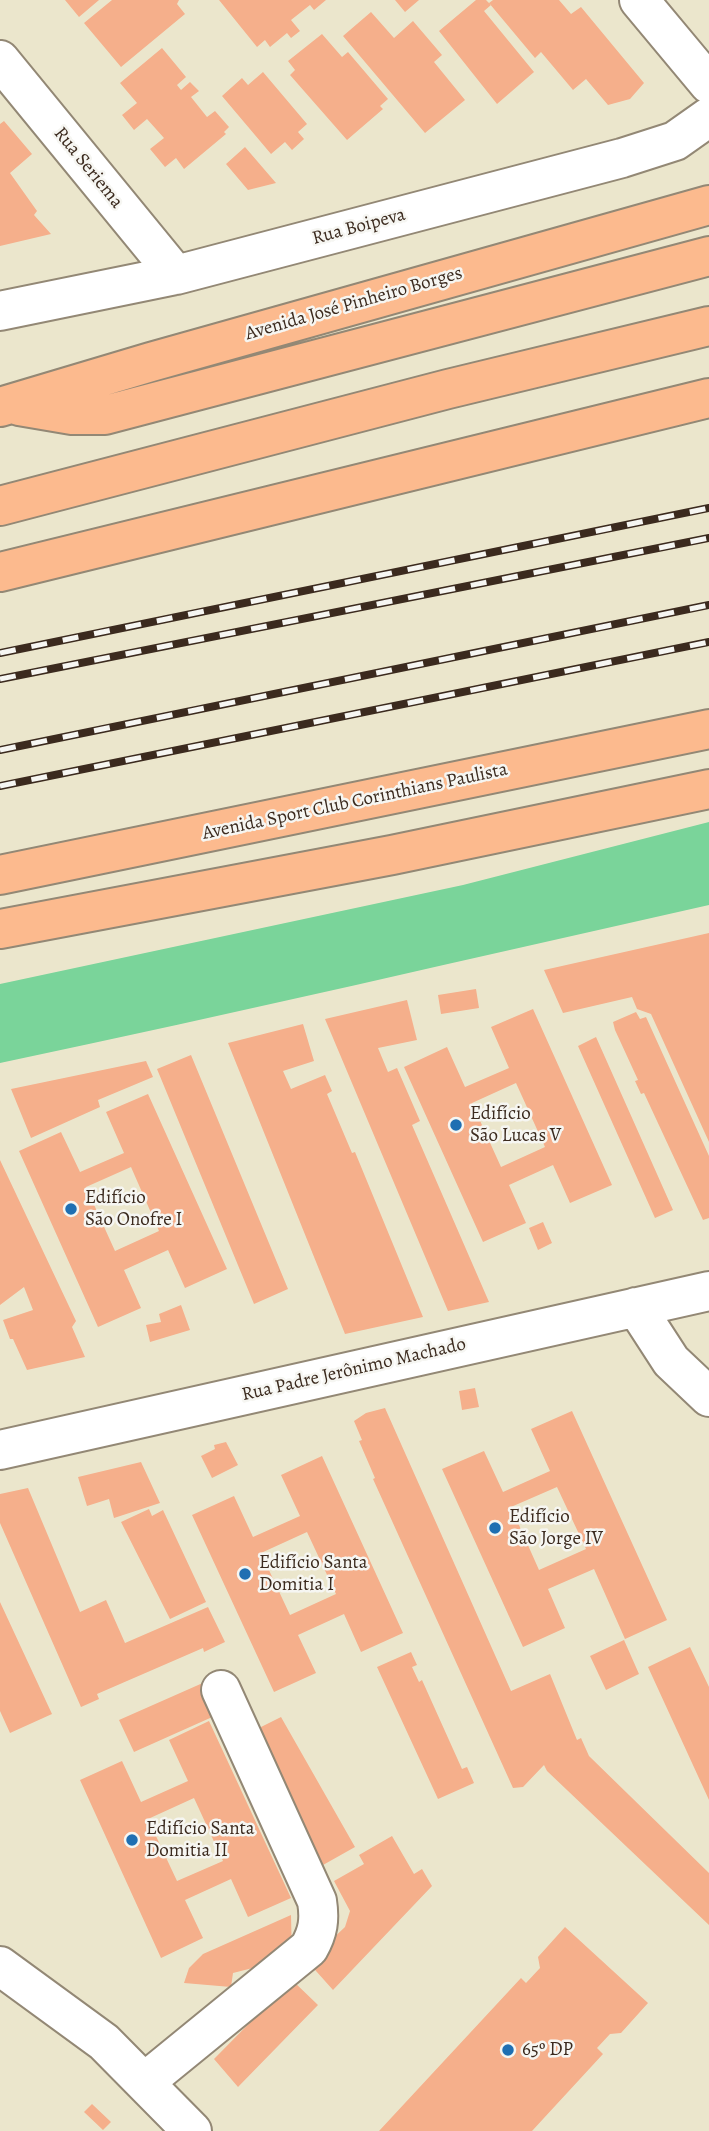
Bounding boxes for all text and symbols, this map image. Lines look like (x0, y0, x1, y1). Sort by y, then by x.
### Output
street label: Rua Seriema (48, 123, 128, 213)
street label: Rua Boipeva (310, 204, 408, 250)
street label: Avenida José Pinheiro Borges (243, 262, 465, 346)
street label: Avenida Sport Club Corinthians Paulista (200, 758, 510, 846)
place label: Edifício São Lucas V (470, 1103, 561, 1147)
marker: Edifício São Lucas V (448, 1117, 464, 1133)
place label: Edifício São Onofre I (85, 1187, 182, 1231)
marker: Edifício São Onofre I (63, 1201, 79, 1217)
street label: Rua Padre Jerônimo Machado (240, 1333, 468, 1407)
place label: Edifício São Jorge IV (509, 1506, 603, 1550)
marker: Edifício São Jorge IV (487, 1520, 503, 1536)
place label: Edifício Santa Domitia I (259, 1552, 368, 1596)
marker: Edifício Santa Domitia I (237, 1566, 253, 1582)
place label: Edifício Santa Domitia II (146, 1818, 255, 1862)
marker: Edifício Santa Domitia II (124, 1832, 140, 1848)
place label: 65º DP (522, 2039, 573, 2061)
marker: 65º DP (500, 2042, 516, 2058)

